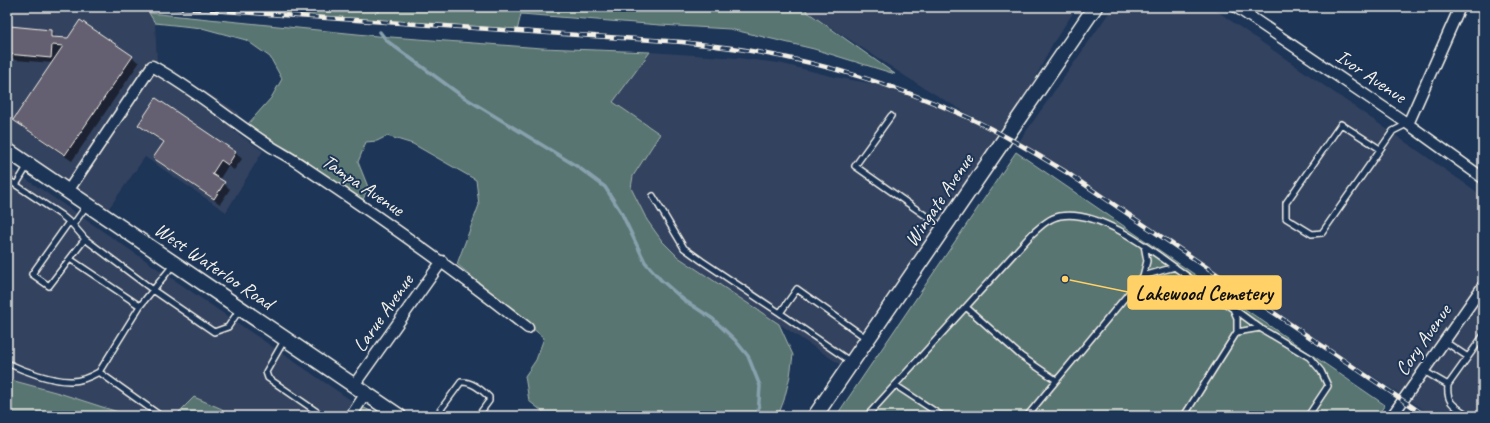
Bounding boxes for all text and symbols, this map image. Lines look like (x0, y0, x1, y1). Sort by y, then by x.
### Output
street label: Ivor Avenue (1331, 43, 1412, 109)
street label: Tampa Avenue (317, 148, 410, 222)
street label: Wingate Avenue (899, 148, 980, 251)
street label: West Waterloo Road (150, 217, 281, 317)
street label: Larue Avenue (347, 268, 420, 357)
callout: Lakewood Cemetery (1128, 276, 1281, 309)
text: Lakewood Cemetery (1135, 280, 1275, 306)
street label: Cory Avenue (1389, 298, 1457, 381)

